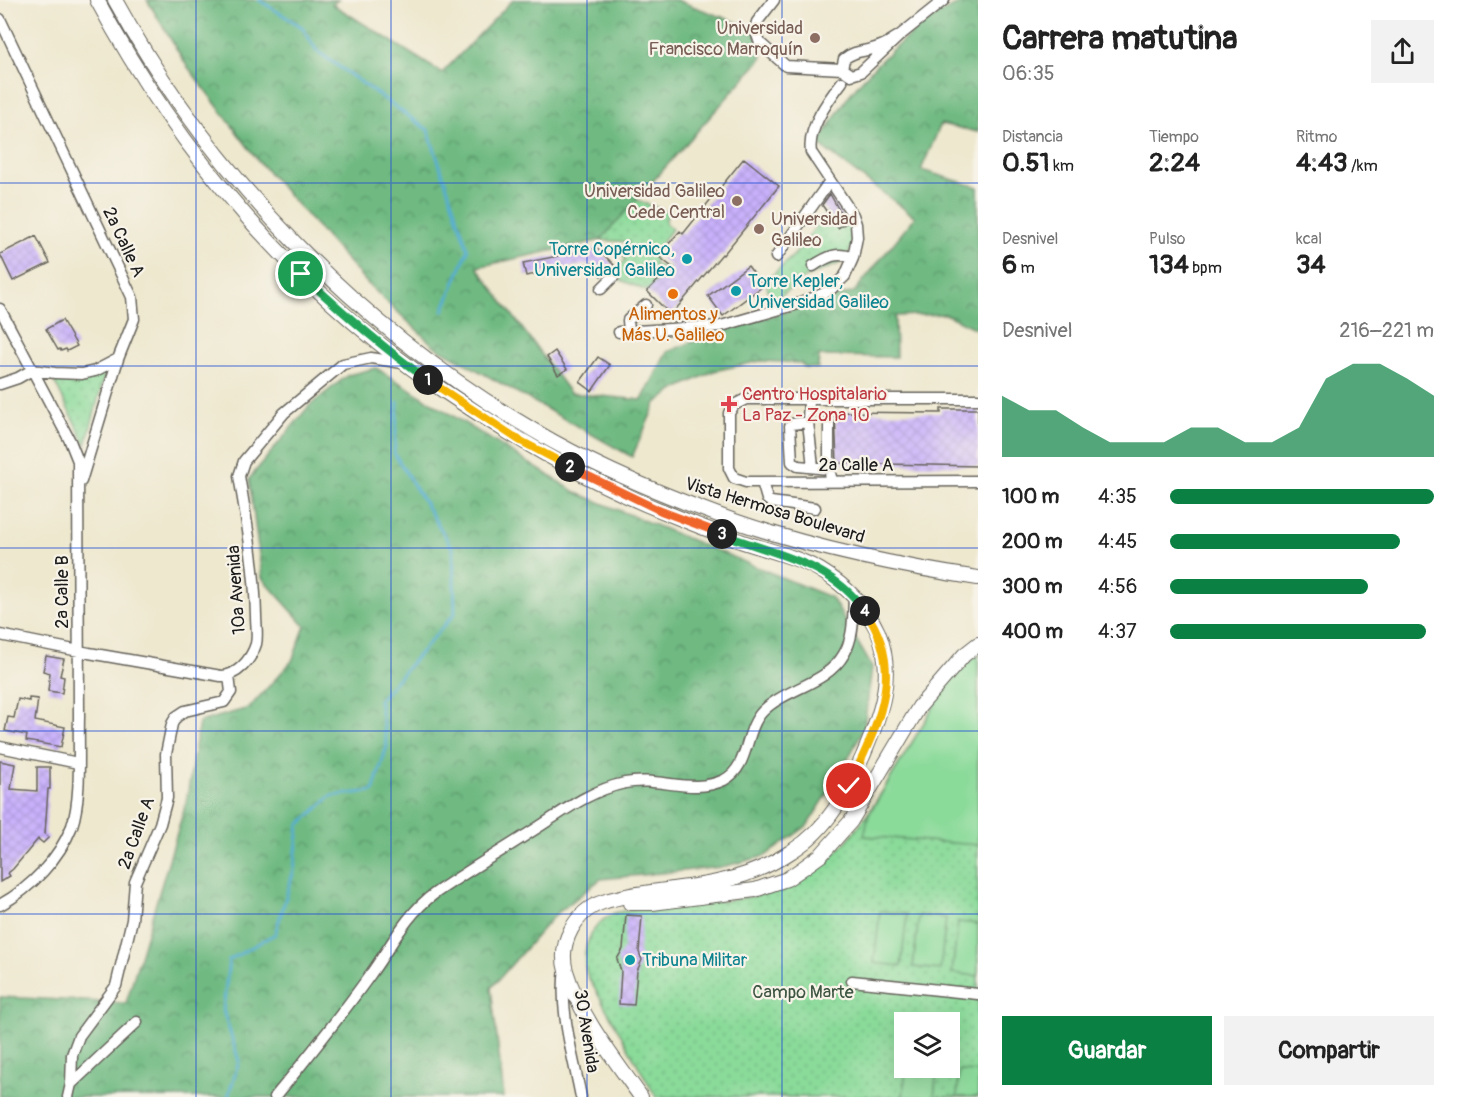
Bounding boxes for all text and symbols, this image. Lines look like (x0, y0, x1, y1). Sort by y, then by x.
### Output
place label: Universidad Francisco Marroquín (648, 17, 803, 61)
text: Carrera matutina (1002, 18, 1238, 59)
button: share (1371, 20, 1434, 83)
marker: Universidad Francisco Marroquín (808, 31, 822, 45)
text: 06:35 (1002, 61, 1055, 86)
text: Distancia (1002, 127, 1063, 147)
text: Tiempo (1149, 127, 1199, 147)
text: Ritmo (1296, 127, 1337, 147)
text: 0.51 (1002, 147, 1050, 179)
text: 2:24 (1149, 147, 1200, 179)
text: 4:43 (1296, 147, 1348, 179)
text: km (1050, 156, 1074, 176)
text: /km (1348, 156, 1378, 176)
place label: Universidad Galileo Cede Central (584, 180, 725, 224)
marker: Universidad Galileo Cede Central (730, 194, 744, 208)
street label: 2a Calle A (97, 203, 150, 281)
place label: Universidad Galileo (771, 208, 858, 252)
marker: Universidad Galileo (752, 222, 766, 236)
text: Desnivel (1002, 229, 1058, 249)
text: Pulso (1149, 229, 1185, 249)
text: kcal (1296, 229, 1322, 249)
place label: Torre Copérnico, Universidad Galileo (534, 238, 675, 282)
pin (275, 248, 326, 299)
text: 6 (1002, 249, 1017, 281)
text: 134 (1149, 249, 1189, 281)
text: 34 (1296, 249, 1326, 281)
marker: Torre Copérnico, Universidad Galileo (680, 252, 694, 266)
icon: arrive (284, 257, 317, 290)
text: m (1017, 258, 1035, 278)
text: bpm (1189, 258, 1222, 278)
place label: Torre Kepler, Universidad Galileo (748, 270, 889, 314)
marker: Torre Kepler, Universidad Galileo (729, 284, 743, 298)
marker: Alimentos y Más U. Galileo (666, 287, 680, 301)
place label: Alimentos y Más U. Galileo (622, 303, 725, 347)
text: Desnivel (1002, 318, 1072, 343)
text: 216–221 m (1339, 318, 1434, 343)
pin: 1 (413, 365, 443, 395)
text: 1 (425, 370, 431, 390)
place label: Centro Hospitalario La Paz - Zona 10 (742, 383, 887, 427)
marker: Centro Hospitalario La Paz - Zona 10 (720, 395, 738, 413)
pin: 2 (555, 452, 585, 482)
street label: 2a Calle A (819, 454, 894, 477)
text: 2 (566, 457, 574, 477)
street label: Vista Hermosa Boulevard (682, 472, 868, 549)
text: 100 m (1002, 484, 1059, 509)
text: 4:35 (1098, 484, 1137, 509)
pin: 3 (707, 519, 737, 549)
text: 3 (718, 524, 726, 544)
text: 200 m (1002, 529, 1063, 554)
text: 4:45 (1098, 529, 1137, 554)
street label: 10a Avenida (222, 545, 251, 635)
street label: 2a Calle B (51, 555, 74, 629)
text: 300 m (1002, 574, 1063, 599)
text: 4:56 (1098, 574, 1137, 599)
pin: 4 (850, 596, 880, 626)
text: 4 (860, 601, 870, 621)
text: 400 m (1002, 619, 1063, 644)
text: 4:37 (1098, 619, 1137, 644)
pin (823, 760, 874, 811)
icon: check (832, 769, 865, 802)
street label: 2a Calle A (113, 794, 160, 872)
place label: Tribuna Militar (642, 949, 748, 972)
marker: Tribuna Militar (623, 953, 637, 967)
park label: Campo Marte (752, 981, 854, 1004)
street label: 30 Avenida (569, 988, 604, 1074)
map controls (894, 1012, 960, 1078)
button: layers (894, 1012, 960, 1078)
button: Guardar (1002, 1016, 1212, 1085)
button: Compartir (1224, 1016, 1434, 1085)

